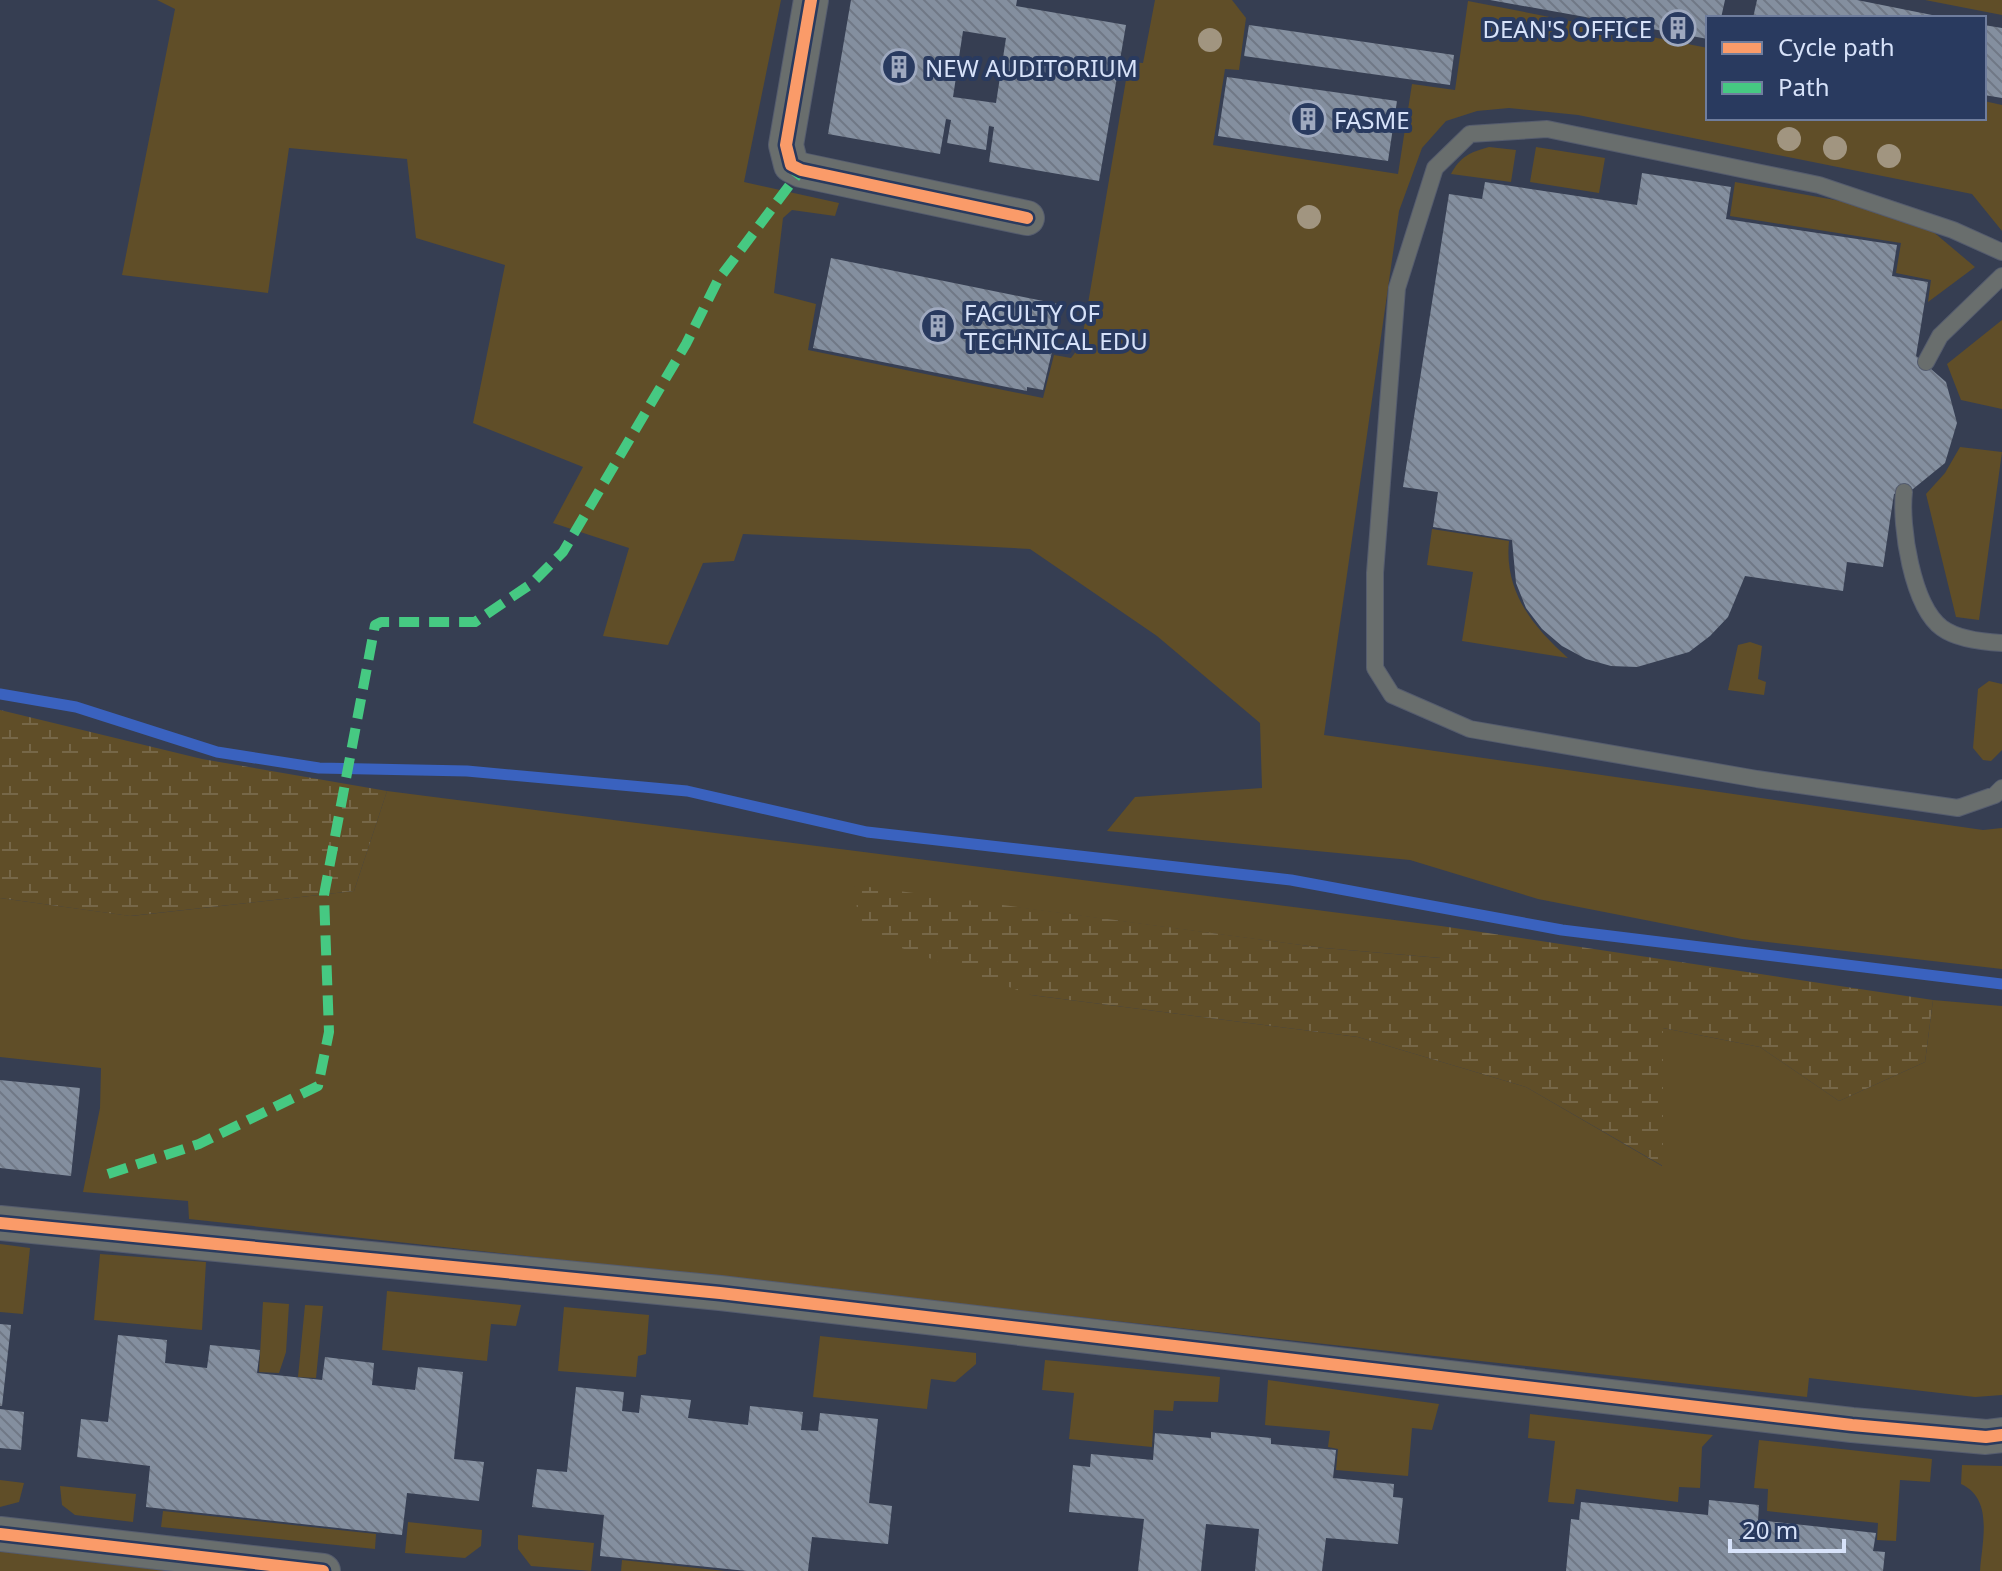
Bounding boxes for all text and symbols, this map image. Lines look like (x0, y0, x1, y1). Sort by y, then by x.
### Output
building icon: DEAN'S OFFICE (1659, 9, 1697, 47)
place label: DEAN'S OFFICE (1482, 12, 1652, 45)
legend (1706, 16, 1986, 120)
text: Cycle path (1778, 30, 1895, 63)
building icon: NEW AUDITORIUM (880, 48, 918, 86)
place label: NEW AUDITORIUM (925, 51, 1138, 84)
text: Path (1778, 70, 1829, 103)
building icon: FASME (1289, 100, 1327, 138)
place label: FASME (1334, 103, 1410, 136)
place label: FACULTY OF TECHNICAL EDU (964, 296, 1148, 357)
building icon: FACULTY OF TECHNICAL EDU (919, 307, 957, 345)
scale bar (1730, 1503, 1844, 1553)
text: 20 m (1742, 1513, 1798, 1546)

